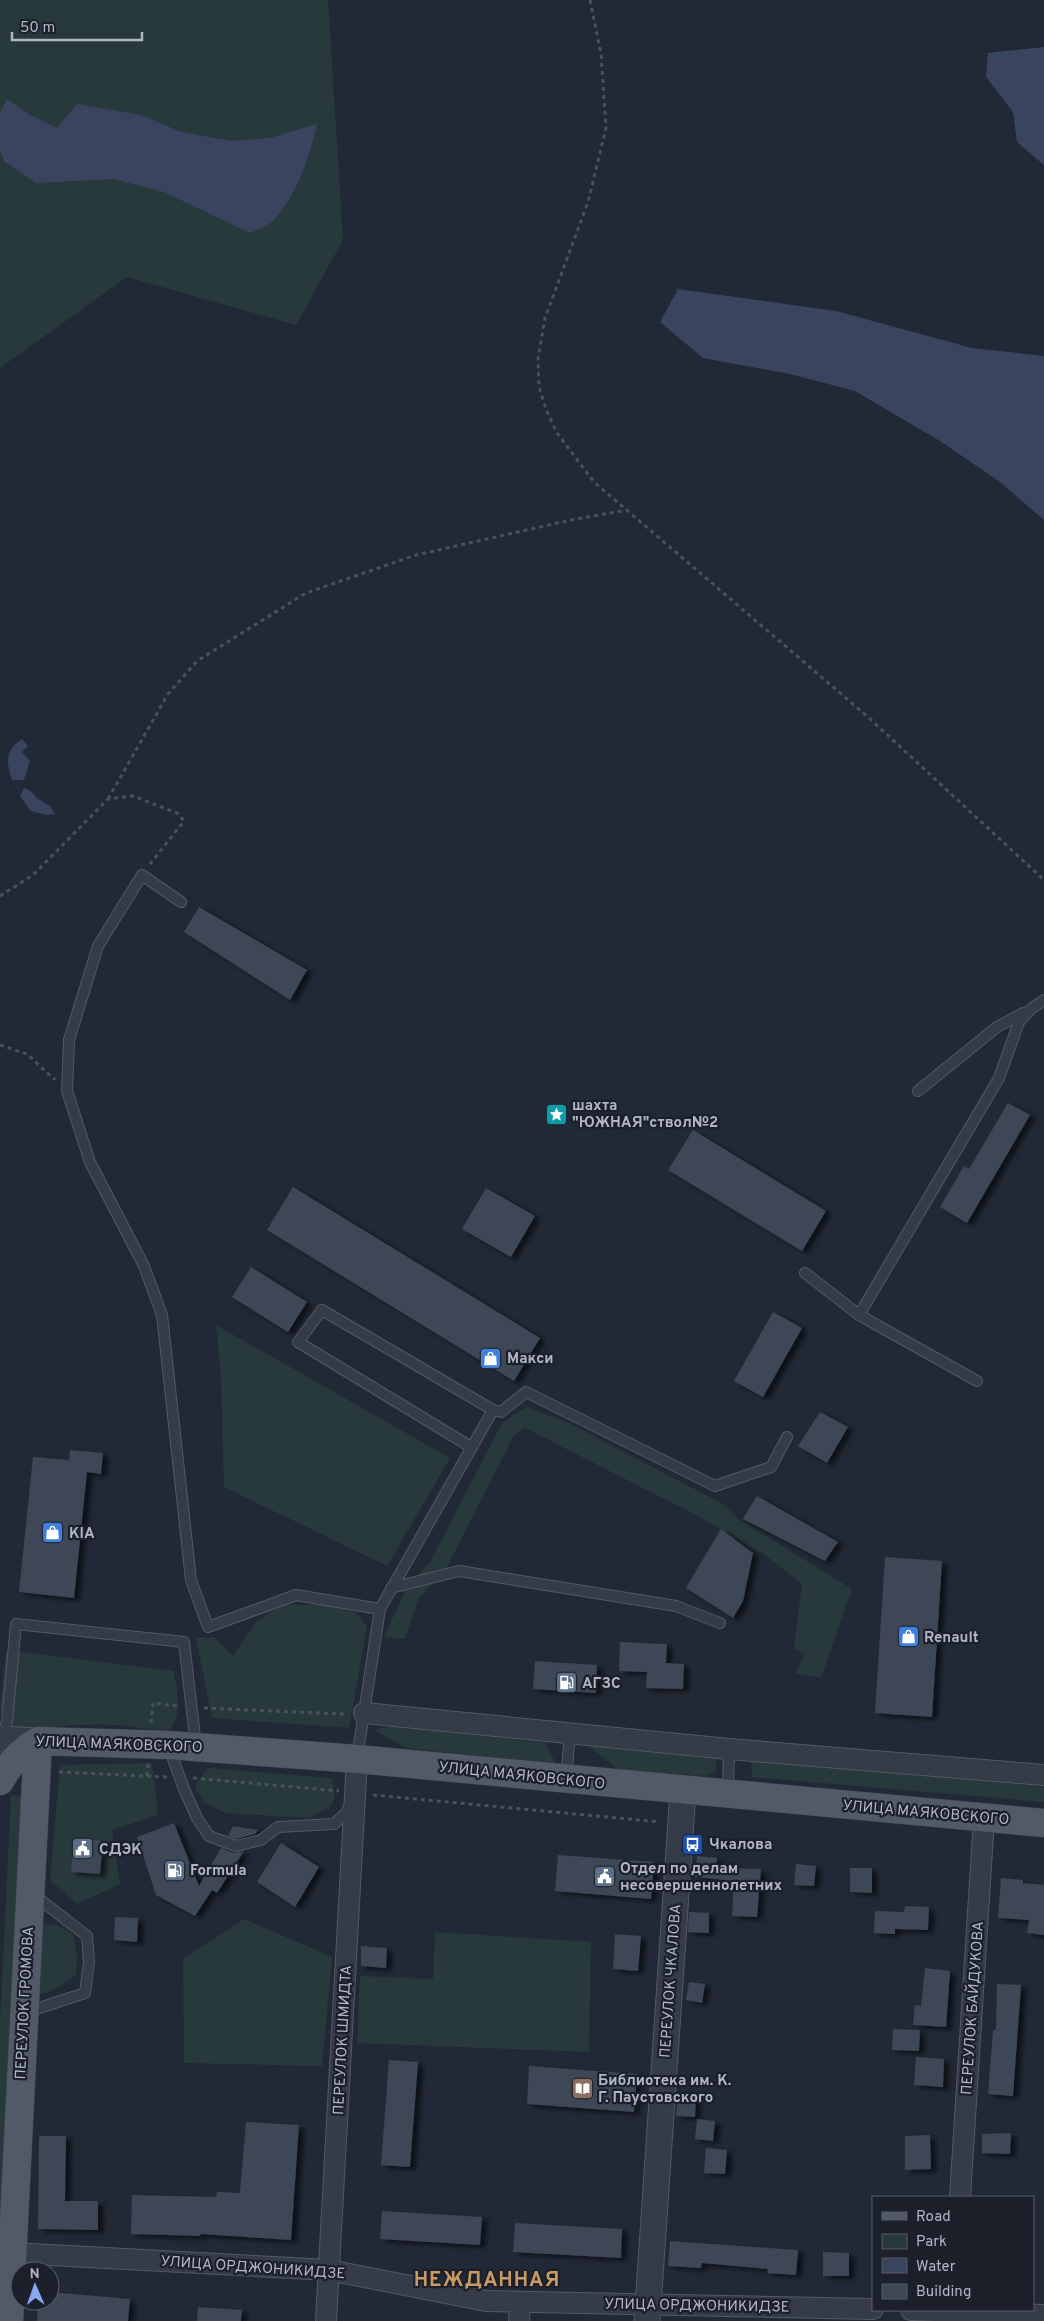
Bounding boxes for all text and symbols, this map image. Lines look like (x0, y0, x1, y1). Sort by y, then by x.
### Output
scale bar (12, 10, 142, 42)
text: 50 m (20, 19, 55, 38)
place label: шахта "ЮЖНАЯ"ствол№2 (572, 1097, 718, 1133)
place icon: шахта "ЮЖНАЯ"ствол№2 (544, 1102, 568, 1126)
shop icon: Макси (479, 1346, 503, 1370)
place label: Макси (507, 1350, 554, 1369)
shop icon: KIA (41, 1521, 65, 1545)
place label: KIA (69, 1525, 95, 1544)
shop icon: Renault (896, 1625, 920, 1649)
place label: Renault (924, 1629, 979, 1648)
fuel station icon: АГЗС (554, 1671, 578, 1695)
place label: АГЗС (582, 1675, 621, 1694)
street label: УЛИЦА МАЯКОВСКОГО (35, 1733, 203, 1758)
street label: УЛИЦА МАЯКОВСКОГО (438, 1758, 606, 1795)
street label: УЛИЦА МАЯКОВСКОГО (842, 1797, 1010, 1830)
bus stop icon: Чкалова (681, 1832, 705, 1856)
place label: Чкалова (709, 1836, 772, 1855)
public building icon: СДЭК (71, 1837, 95, 1861)
place label: СДЭК (99, 1841, 142, 1860)
fuel station icon: Formula (162, 1858, 186, 1882)
place label: Отдел по делам несовершеннолетних (620, 1860, 782, 1896)
place label: Formula (190, 1862, 247, 1881)
public building icon: Отдел по делам несовершеннолетних (592, 1865, 616, 1889)
street label: ПЕРЕУЛОК ЧКАЛОВА (657, 1903, 686, 2059)
street label: ПЕРЕУЛОК БАЙДУКОВА (956, 1920, 989, 2096)
street label: ПЕРЕУЛОК ГРОМОВА (12, 1926, 39, 2080)
street label: ПЕРЕУЛОК ШМИДТА (330, 1965, 357, 2115)
place label: Библиотека им. К. Г. Паустовского (598, 2072, 732, 2108)
library icon: Библиотека им. К. Г. Паустовского (570, 2077, 594, 2101)
legend (872, 2196, 1034, 2311)
text: Road (916, 2208, 951, 2227)
text: Park (916, 2233, 947, 2252)
street label: УЛИЦА ОРДЖОНИКИДЗЕ (160, 2253, 346, 2284)
text: Water (916, 2258, 956, 2277)
north arrow (10, 2261, 60, 2311)
text: N (29, 2266, 40, 2283)
district label: НЕЖДАННАЯ (414, 2268, 560, 2294)
text: Building (916, 2283, 971, 2302)
street label: УЛИЦА ОРДЖОНИКИДЗЕ (604, 2295, 790, 2318)

